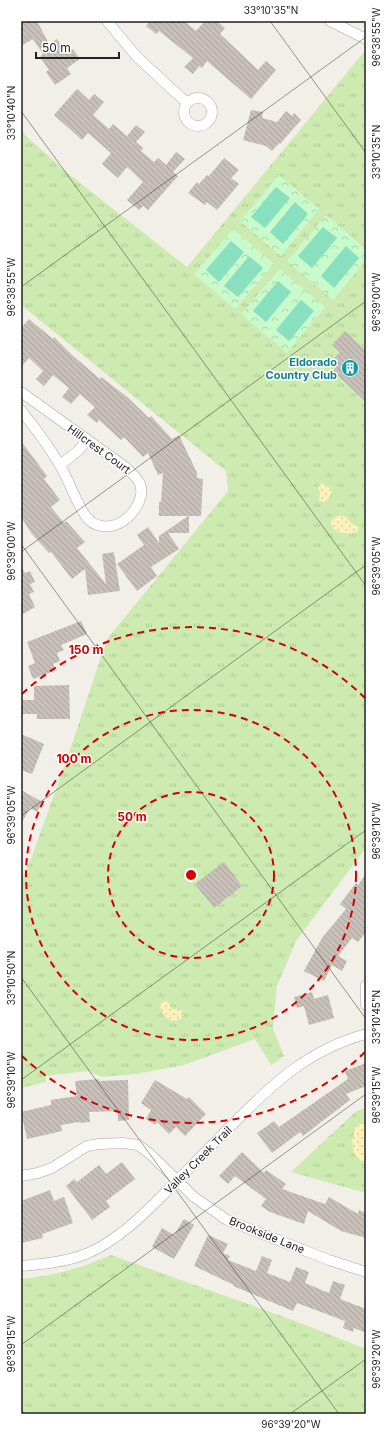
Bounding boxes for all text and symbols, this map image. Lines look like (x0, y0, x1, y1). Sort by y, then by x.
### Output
text: 33°10'35"N (244, 4, 298, 16)
text: 96°38'55"W (370, 7, 382, 67)
scale bar (36, 34, 119, 60)
text: 50 m (42, 40, 71, 55)
text: 33°10'40"N (5, 86, 17, 140)
text: 33°10'35"N (370, 125, 382, 179)
text: 96°38'55"W (5, 257, 17, 317)
text: 96°39'00"W (370, 272, 382, 332)
place label: Eldorado Country Club (266, 355, 337, 382)
building icon: Eldorado Country Club (340, 358, 360, 378)
street label: Hillcrest Court (65, 421, 134, 477)
text: 96°39'00"W (5, 521, 17, 581)
text: 96°39'05"W (370, 536, 382, 596)
text: 150 m (69, 642, 103, 657)
text: 100 m (56, 751, 92, 766)
text: 96°39'05"W (5, 785, 17, 845)
text: 96°39'10"W (370, 802, 382, 860)
text: 50 m (117, 809, 147, 824)
centre of rings (184, 868, 198, 882)
text: 33°10'50"N (5, 951, 17, 1005)
text: 33°10'45"N (370, 990, 382, 1044)
text: 96°39'10"W (5, 1051, 17, 1109)
text: 96°39'15"W (370, 1066, 382, 1124)
street label: Valley Creek Trail (161, 1123, 235, 1197)
street label: Brookside Lane (227, 1213, 307, 1257)
text: 96°39'15"W (5, 1315, 17, 1373)
text: 96°39'20"W (370, 1329, 382, 1389)
text: 96°39'20"W (261, 1418, 321, 1430)

